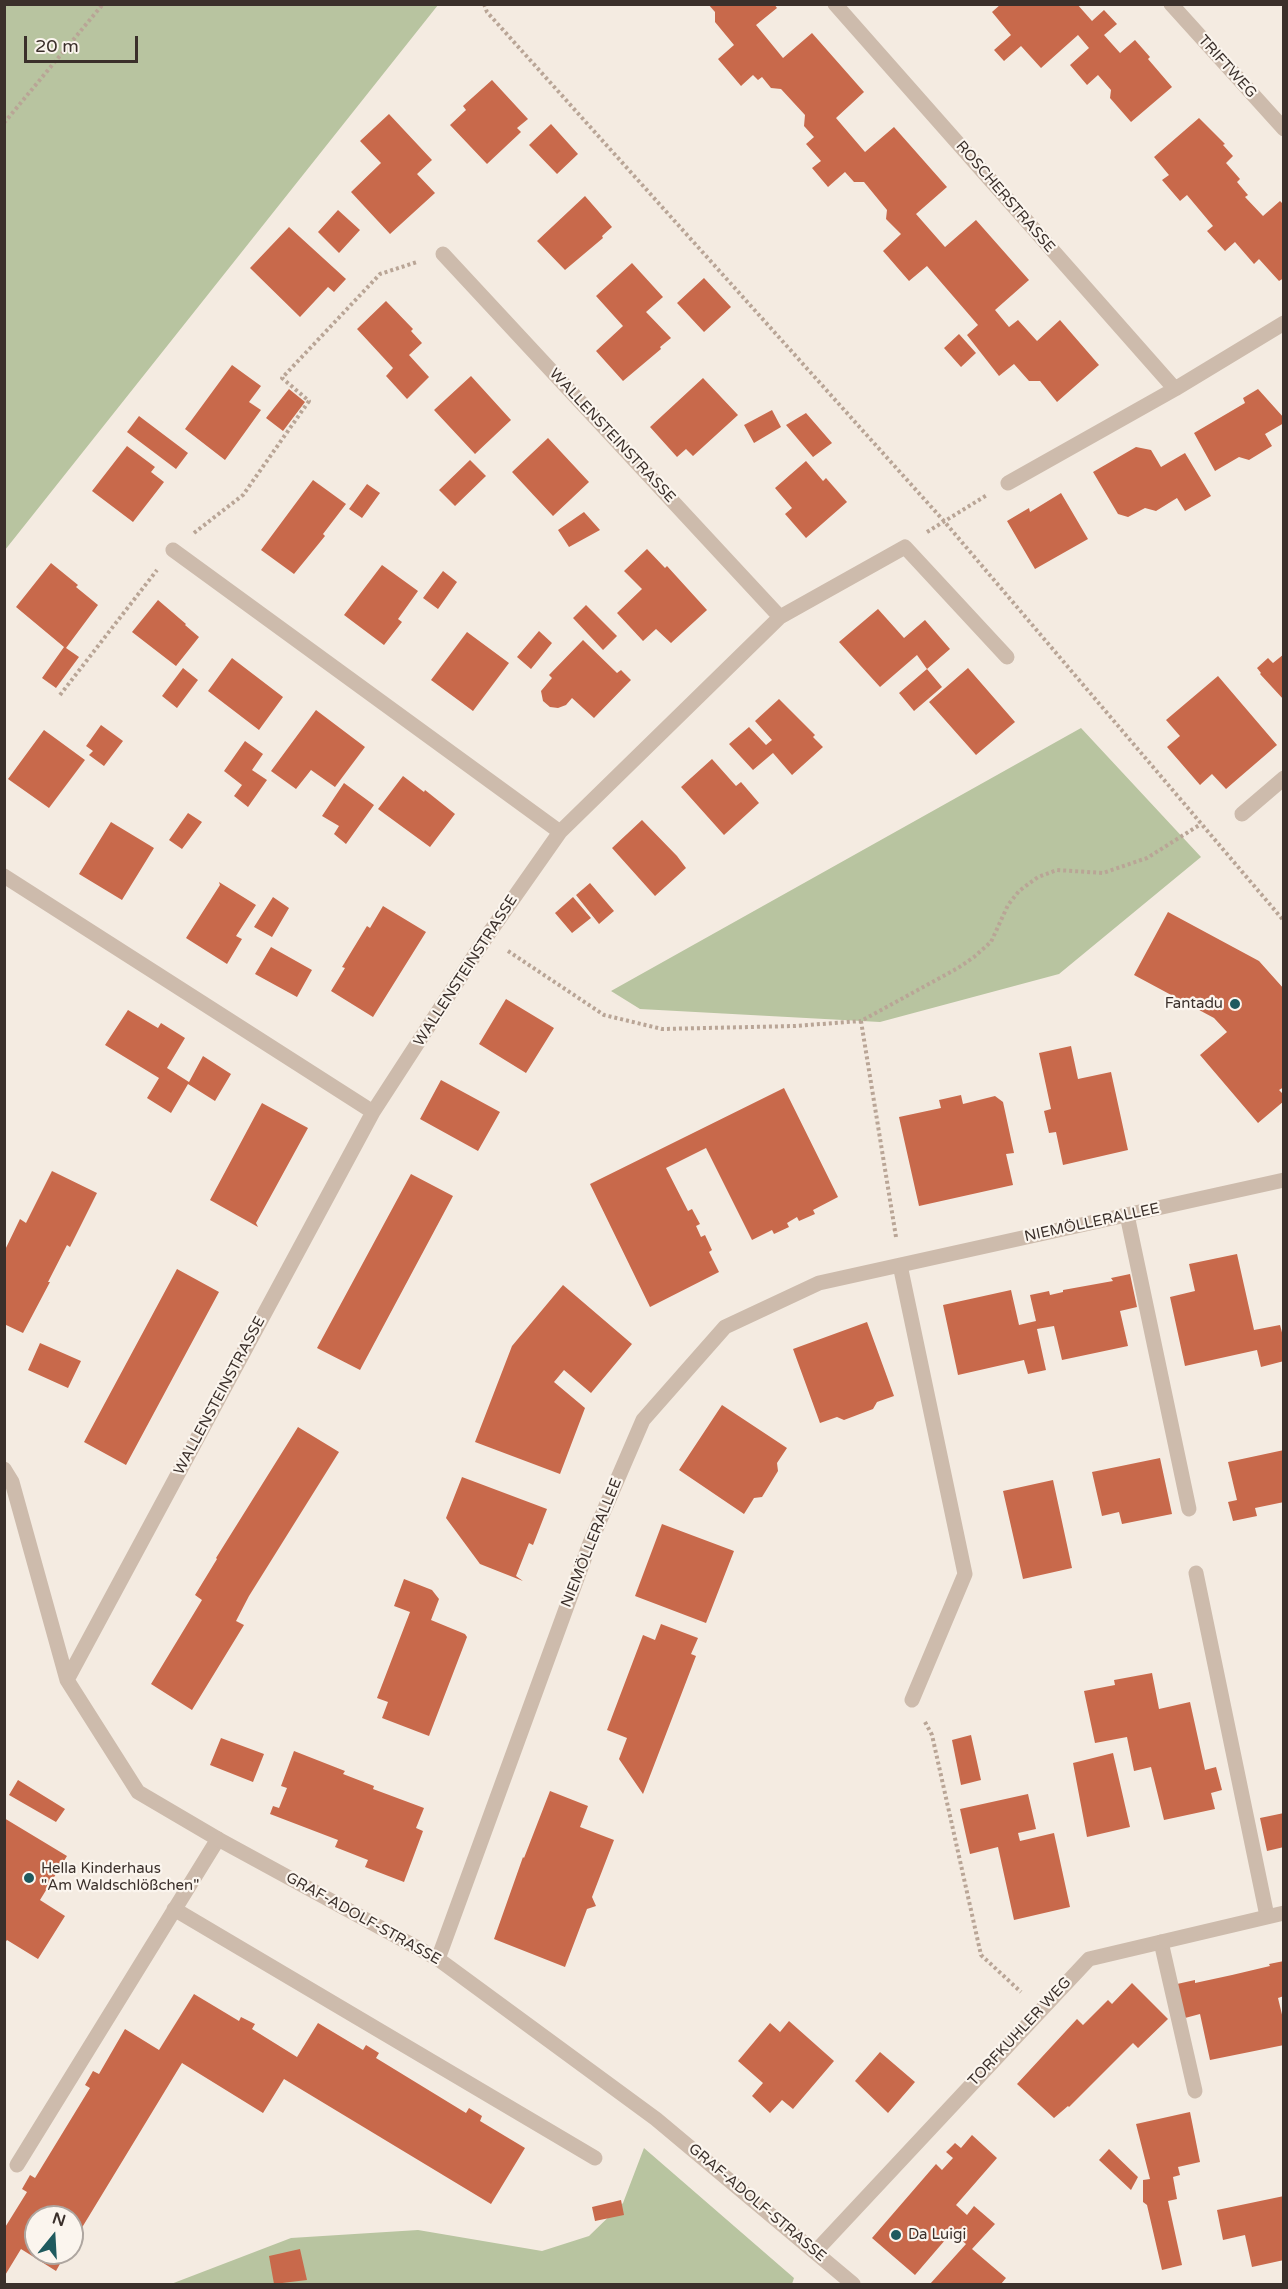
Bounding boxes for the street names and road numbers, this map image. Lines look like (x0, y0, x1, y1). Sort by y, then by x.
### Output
street label: TRIFTWEG (1194, 32, 1260, 102)
street label: ROSCHERSTRASSE (952, 138, 1058, 256)
street label: WALLENSTEINSTRASSE (545, 365, 679, 507)
street label: WALLENSTEINSTRASSE (410, 892, 522, 1050)
street label: NIEMÖLLERALLEE (1023, 1200, 1161, 1246)
street label: WALLENSTEINSTRASSE (171, 1314, 269, 1478)
street label: NIEMÖLLERALLEE (558, 1476, 626, 1610)
street label: GRAF-ADOLF-STRASSE (282, 1869, 444, 1969)
street label: TORFKUHLER WEG (965, 1974, 1075, 2090)
street label: GRAF-ADOLF-STRASSE (684, 2140, 830, 2266)

